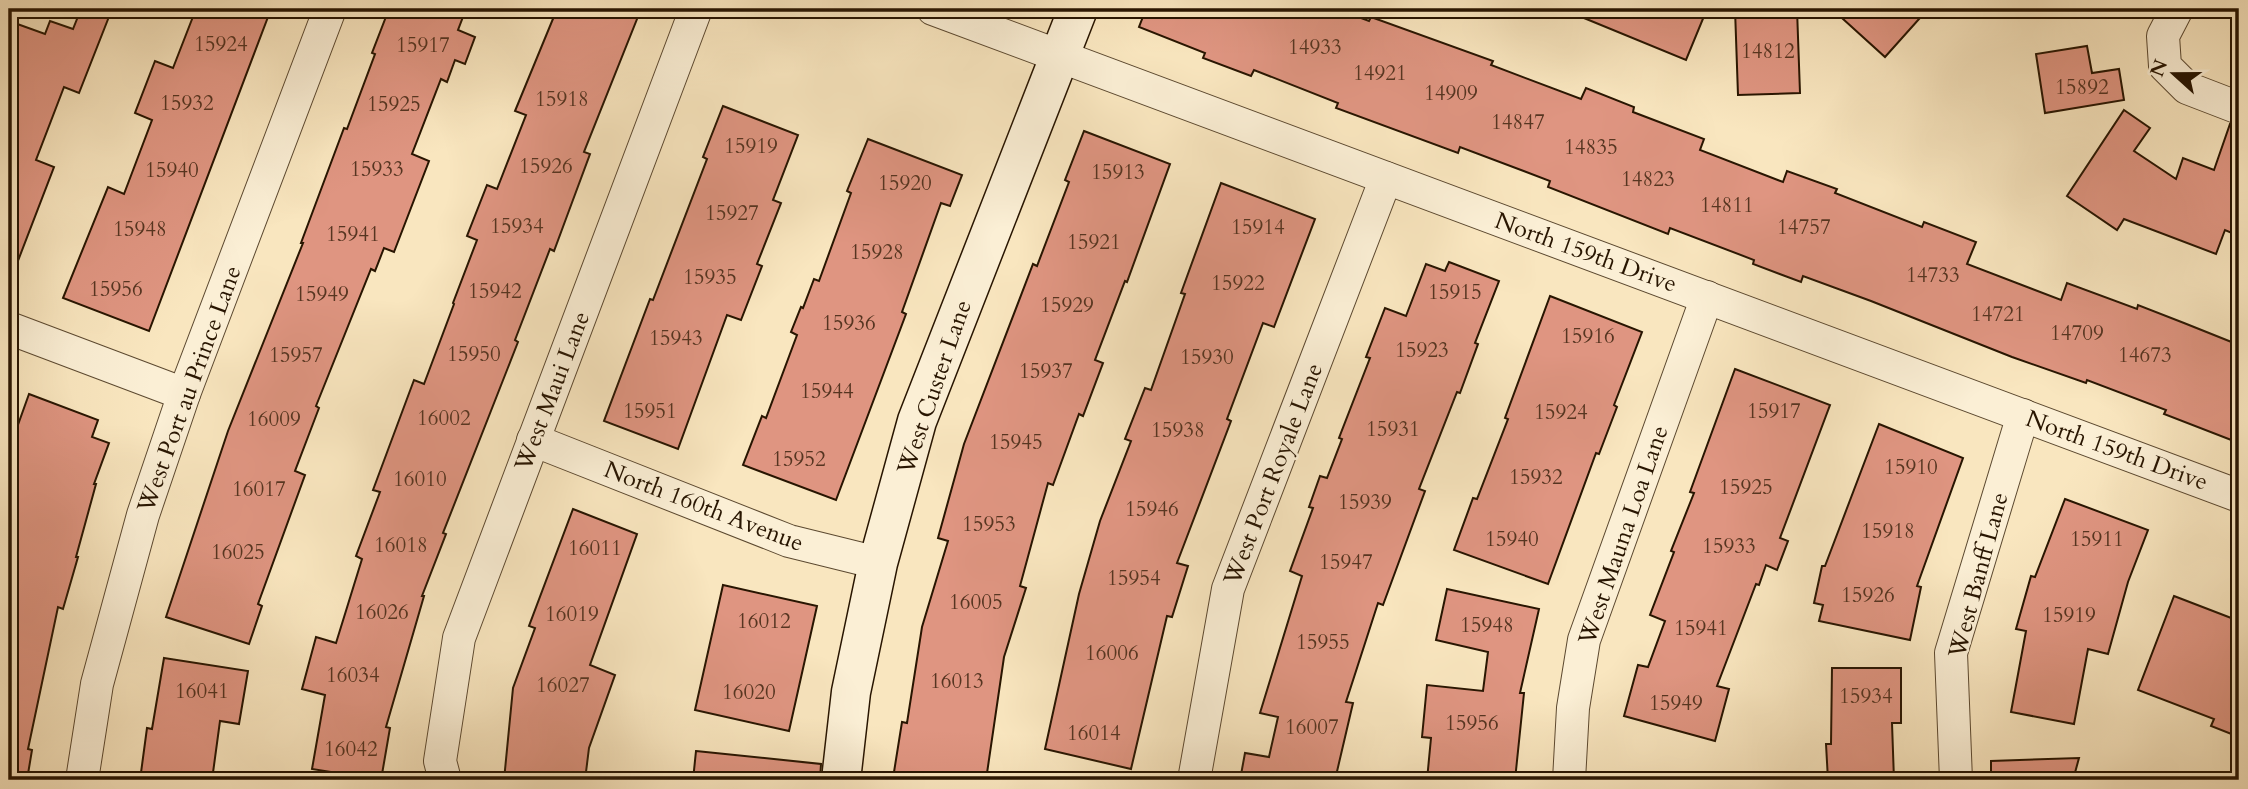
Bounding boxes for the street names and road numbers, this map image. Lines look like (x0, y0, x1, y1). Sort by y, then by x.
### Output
street label: North 159th Drive (1490, 204, 1681, 301)
street label: West Port au Prince Lane (129, 261, 250, 518)
street label: West Custer Lane (889, 296, 980, 480)
street label: West Maui Lane (507, 307, 598, 477)
street label: West Port Royale Lane (1216, 359, 1331, 591)
street label: North 159th Drive (2021, 402, 2212, 499)
street label: West Mauna Loa Lane (1570, 421, 1676, 650)
street label: North 160th Avenue (599, 453, 808, 560)
street label: West Banff Lane (1940, 489, 2016, 663)

